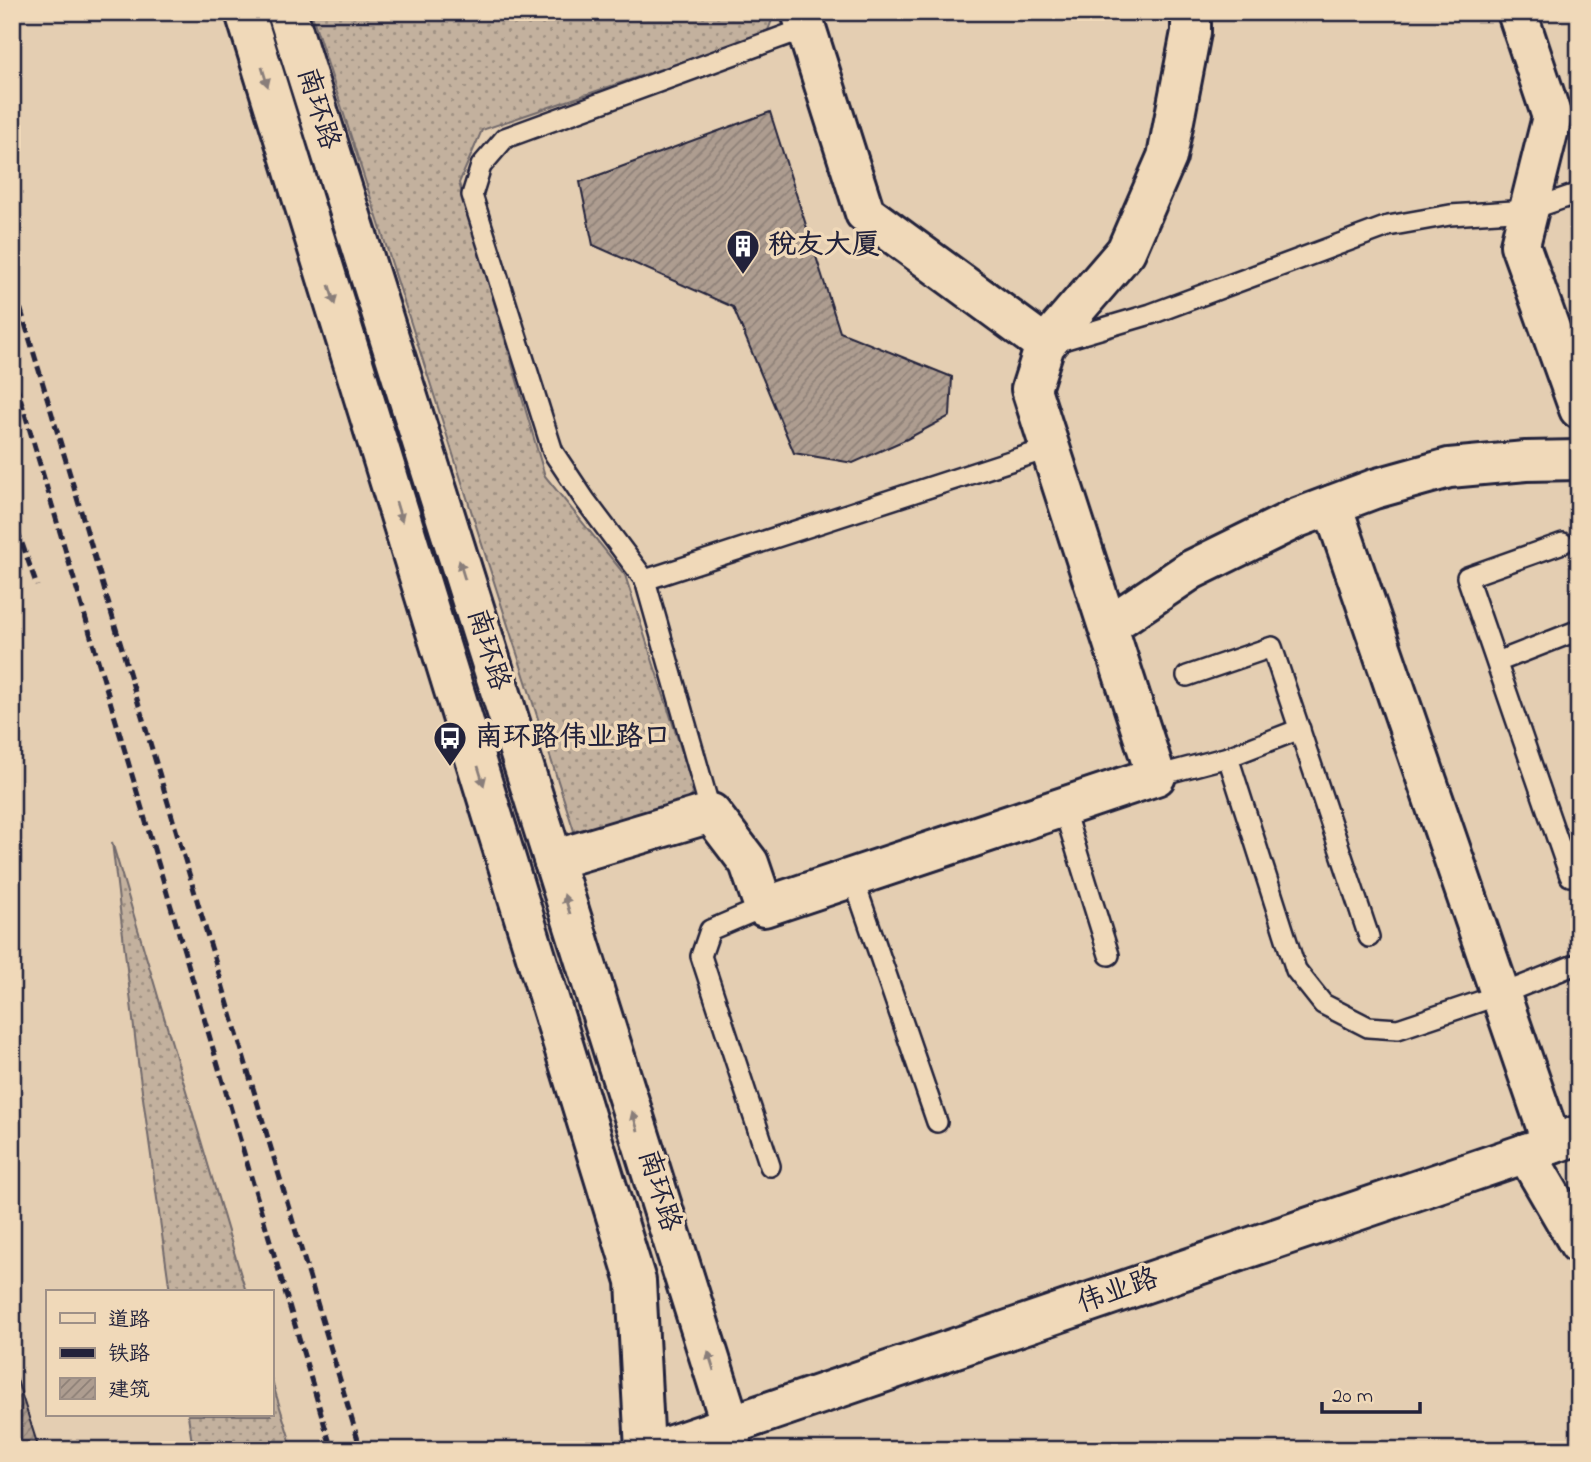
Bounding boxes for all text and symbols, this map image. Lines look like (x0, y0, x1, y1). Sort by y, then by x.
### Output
street label: 南环路 (285, 63, 349, 155)
one-way arrow (260, 67, 270, 88)
place label: 税友大厦 (768, 226, 880, 267)
building icon: 税友大厦 (724, 227, 762, 276)
one-way arrow (327, 285, 337, 306)
one-way arrow (394, 502, 405, 523)
one-way arrow (456, 559, 467, 580)
street label: 南环路 (455, 604, 519, 696)
place label: 南环路伟业路口 (475, 718, 671, 759)
bus stop icon: 南环路伟业路口 (431, 719, 469, 768)
one-way arrow (476, 766, 486, 787)
one-way arrow (561, 893, 572, 914)
one-way arrow (630, 1110, 640, 1131)
street label: 南环路 (626, 1145, 690, 1237)
street label: 伟业路 (1072, 1259, 1164, 1325)
legend (46, 1290, 273, 1416)
text: 道路 (108, 1306, 150, 1336)
text: 铁路 (108, 1340, 150, 1370)
one-way arrow (705, 1350, 716, 1371)
scale bar (1322, 1371, 1420, 1415)
text: 建筑 (108, 1376, 150, 1406)
text: 20 m (1332, 1382, 1373, 1412)

